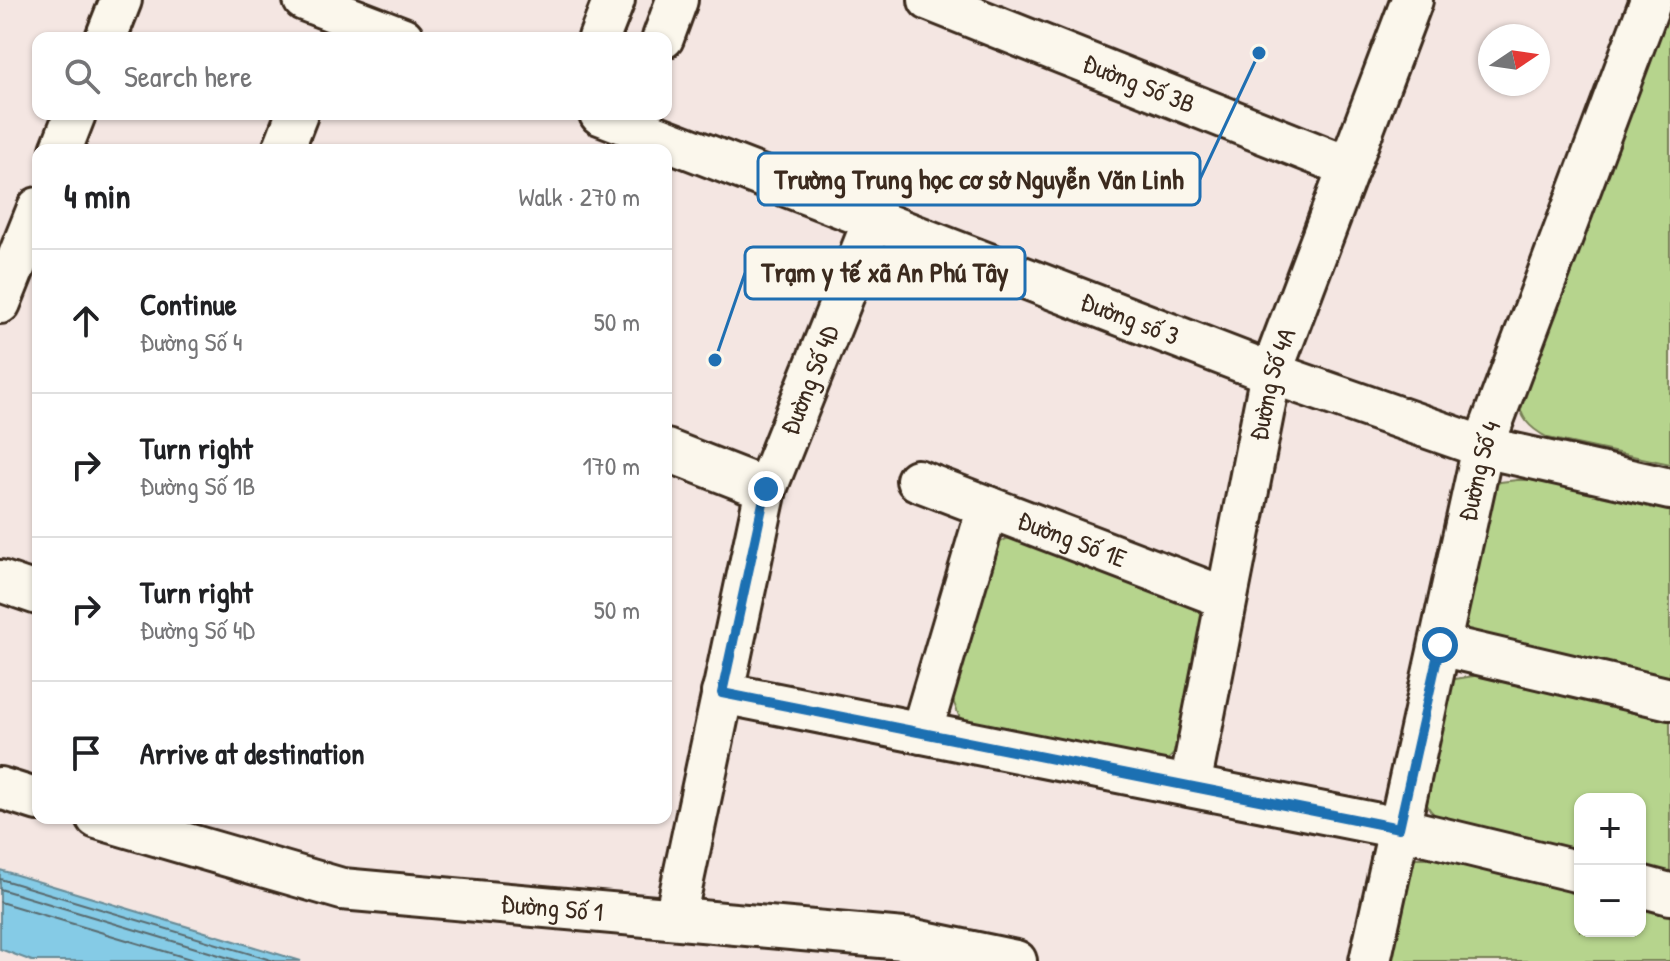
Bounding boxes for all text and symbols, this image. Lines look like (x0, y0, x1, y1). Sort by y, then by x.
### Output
north arrow (1478, 24, 1550, 96)
search box (32, 32, 672, 120)
street label: Đường Số 3B (1078, 45, 1200, 121)
icon: search (60, 54, 104, 98)
text: Search here (124, 56, 252, 96)
callout: Trường Trung học cơ sở Nguyễn Văn Linh (758, 153, 1200, 205)
text: Trường Trung học cơ sở Nguyễn Văn Linh (773, 160, 1184, 199)
text: 4 min (64, 173, 131, 219)
text: Walk · 270 m (519, 179, 640, 214)
callout: Trạm y tế xã An Phú Tây (745, 247, 1025, 299)
text: Trạm y tế xã An Phú Tây (760, 253, 1009, 292)
street label: Đường số 3 (1076, 283, 1184, 353)
text: Continue (140, 284, 237, 324)
icon: ahead (64, 299, 108, 343)
text: 50 m (594, 304, 640, 339)
street label: Đường Số 4D (772, 319, 847, 440)
street label: Đường Số 4A (1240, 323, 1304, 444)
text: Đường Số 4 (140, 324, 243, 359)
street label: Đường Số 4 (1449, 415, 1508, 525)
text: Turn right (140, 428, 253, 468)
icon: right (64, 443, 108, 487)
text: 170 m (582, 448, 640, 483)
text: Đường Số 1B (140, 468, 256, 503)
route end (748, 471, 784, 507)
street label: Đường Số 1E (1013, 502, 1132, 576)
text: Turn right (140, 572, 253, 612)
icon: right (64, 587, 108, 631)
text: 50 m (594, 592, 640, 627)
text: Đường Số 4D (140, 612, 255, 647)
route start (1422, 627, 1458, 663)
icon: arrive (64, 731, 108, 775)
text: Arrive at destination (140, 733, 365, 773)
map controls (1574, 793, 1646, 937)
button: + (1574, 793, 1646, 865)
button: − (1574, 865, 1646, 937)
street label: Đường Số 1 (500, 885, 605, 929)

